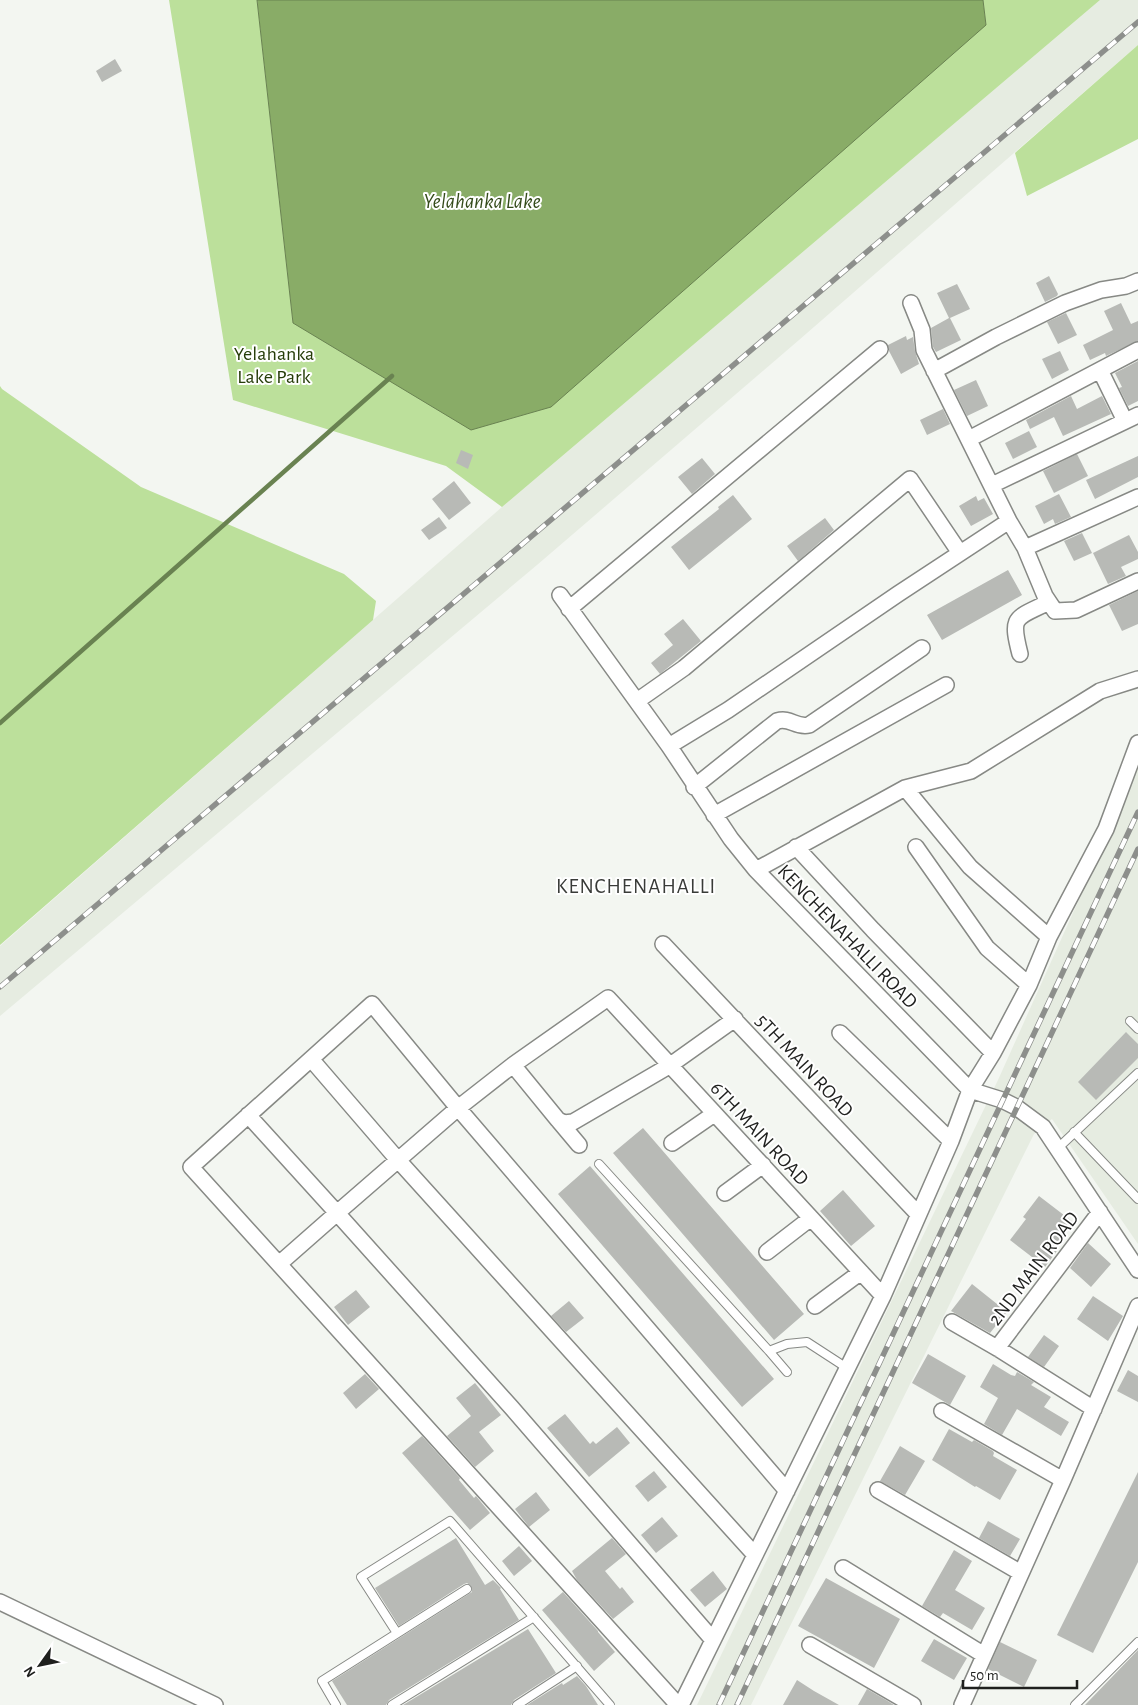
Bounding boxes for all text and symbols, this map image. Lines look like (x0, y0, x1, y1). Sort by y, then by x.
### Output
water label: Yelahanka Lake (423, 191, 541, 212)
park label: Yelahanka Lake Park (234, 344, 314, 387)
street label: KENCHENAHALLI ROAD (774, 861, 921, 1012)
district label: KENCHENAHALLI (556, 876, 716, 897)
street label: 5TH MAIN ROAD (752, 1010, 857, 1121)
street label: 6TH MAIN ROAD (706, 1078, 812, 1189)
street label: 2ND MAIN ROAD (985, 1208, 1083, 1329)
north arrow (15, 1640, 65, 1690)
scale bar (963, 1658, 1077, 1690)
text: N (21, 1664, 38, 1679)
text: 50 m (970, 1668, 999, 1683)

